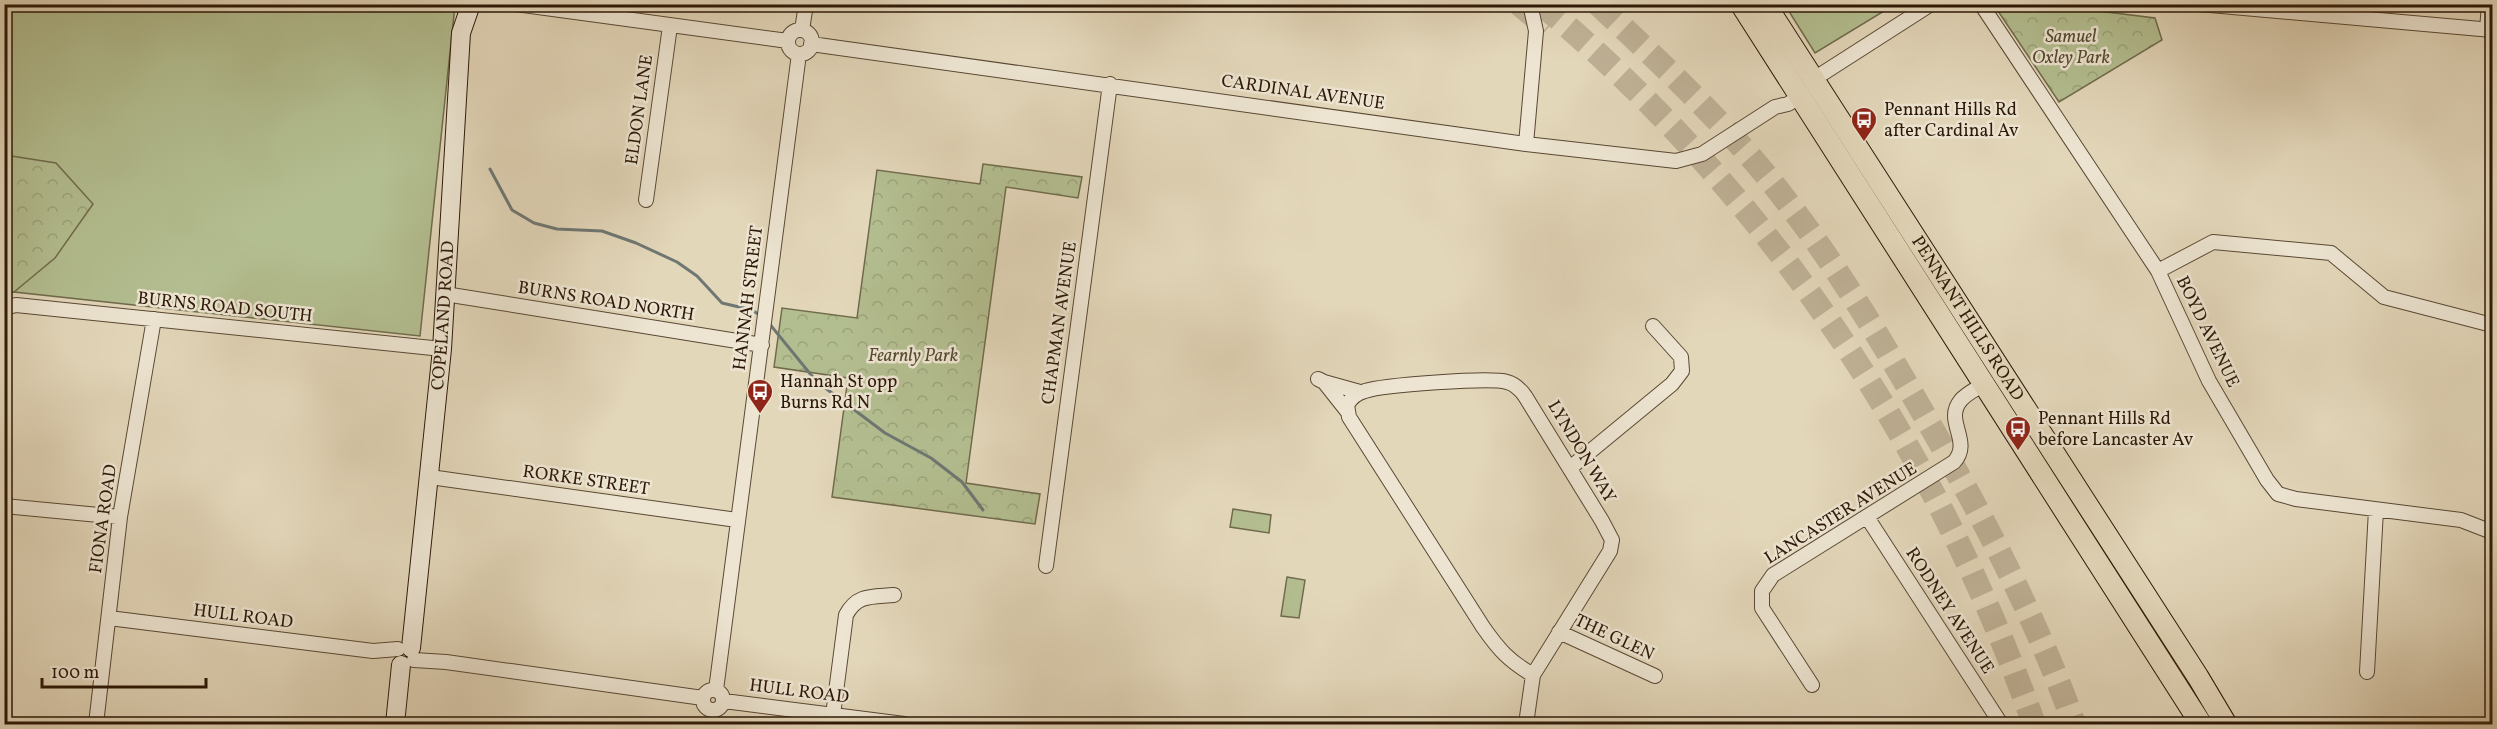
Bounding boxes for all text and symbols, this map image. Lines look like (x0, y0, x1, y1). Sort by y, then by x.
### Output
park label: Samuel Oxley Park (2032, 25, 2110, 71)
street label: ELDON LANE (620, 53, 660, 167)
street label: CARDINAL AVENUE (1220, 69, 1386, 117)
place label: Pennant Hills Rd after Cardinal Av (1884, 98, 2019, 144)
bus stop icon: Pennant Hills Rd after Cardinal Av (1849, 105, 1879, 143)
street label: HANNAH STREET (728, 224, 770, 372)
street label: PENNANT HILLS ROAD (1905, 231, 2030, 406)
street label: COPELAND ROAD (425, 240, 461, 392)
street label: CHAPMAN AVENUE (1036, 240, 1084, 406)
street label: BOYD AVENUE (2169, 272, 2245, 392)
street label: BURNS ROAD NORTH (516, 276, 696, 328)
street label: BURNS ROAD SOUTH (136, 286, 314, 330)
park label: Fearnly Park (868, 344, 958, 369)
place label: Hannah St opp Burns Rd N (780, 370, 897, 416)
bus stop icon: Hannah St opp Burns Rd N (745, 377, 775, 415)
street label: LYNDON WAY (1541, 396, 1621, 508)
place label: Pennant Hills Rd before Lancaster Av (2038, 407, 2194, 453)
bus stop icon: Pennant Hills Rd before Lancaster Av (2003, 414, 2033, 452)
street label: LANCASTER AVENUE (1760, 457, 1922, 571)
street label: RORKE STREET (521, 460, 651, 502)
street label: FIONA ROAD (84, 463, 124, 575)
street label: RODNEY AVENUE (1899, 543, 1999, 679)
street label: HULL ROAD (192, 598, 294, 636)
street label: THE GLEN (1570, 609, 1658, 667)
scale bar (42, 651, 206, 689)
text: 100 m (51, 661, 100, 686)
street label: HULL ROAD (748, 673, 850, 711)

